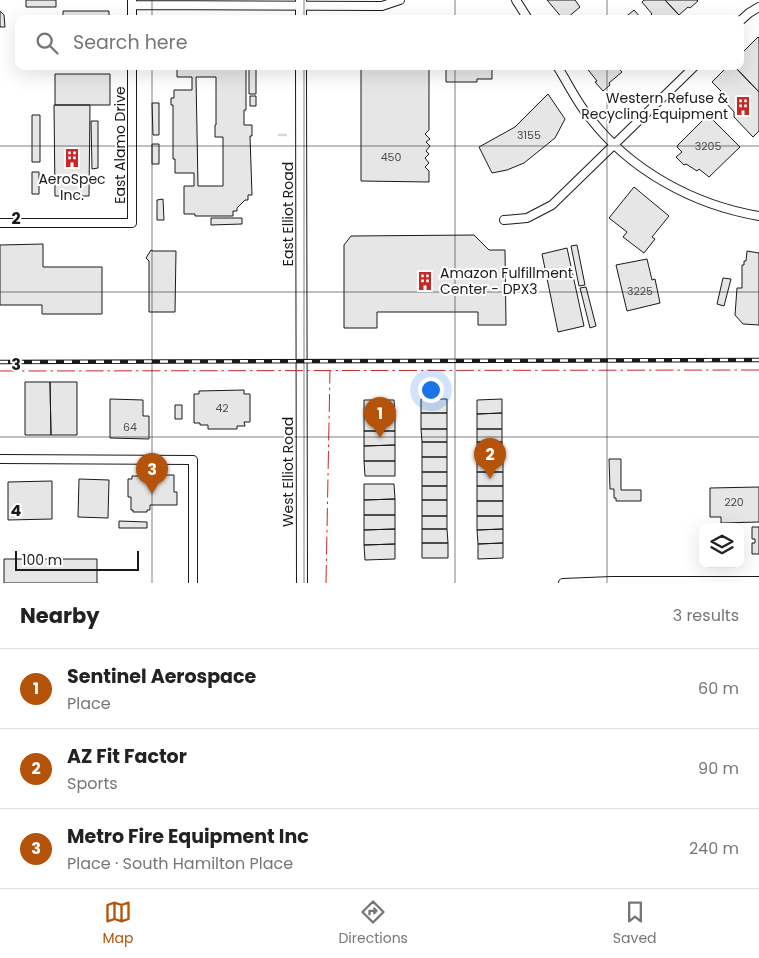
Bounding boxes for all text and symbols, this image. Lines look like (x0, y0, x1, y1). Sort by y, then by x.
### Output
search box (15, 15, 744, 70)
icon: search (33, 29, 61, 57)
text: Search here (73, 29, 187, 56)
street label: East Alamo Drive (110, 86, 130, 204)
place label: Western Refuse & Recycling Equipment (581, 88, 729, 124)
building icon: Western Refuse & Recycling Equipment (732, 95, 754, 117)
house number: 3155 (517, 127, 541, 143)
house number: 3205 (695, 138, 721, 154)
building icon: AeroSpec Inc. (61, 147, 83, 169)
house number: 450 (381, 149, 401, 165)
street label: East Elliot Road (278, 162, 298, 266)
place label: AeroSpec Inc. (38, 169, 106, 205)
text: 2 (11, 207, 21, 230)
place label: Amazon Fulfillment Center - DPX3 (440, 263, 573, 299)
building icon: Amazon Fulfillment Center - DPX3 (414, 270, 436, 292)
house number: 3225 (627, 283, 653, 299)
text: 3 (11, 353, 21, 376)
your location (418, 377, 444, 403)
pin: 1 (364, 397, 396, 438)
house number: 42 (215, 400, 229, 416)
street label: West Elliot Road (278, 417, 298, 527)
house number: 64 (123, 419, 137, 435)
pin: 2 (474, 438, 506, 479)
pin: 3 (136, 453, 168, 494)
house number: 220 (724, 494, 744, 510)
text: 4 (11, 499, 22, 522)
map controls (699, 523, 744, 568)
button: layers (699, 523, 744, 568)
scale bar (15, 548, 139, 571)
text: 100 m (22, 550, 62, 570)
text: Nearby (20, 601, 100, 630)
text: 3 results (673, 604, 739, 627)
text: Sentinel Aerospace (67, 663, 256, 690)
text: 1 (33, 677, 39, 700)
text: 60 m (698, 677, 739, 700)
text: Place (67, 692, 111, 715)
text: AZ Fit Factor (67, 743, 187, 770)
text: 2 (31, 757, 41, 780)
text: 90 m (698, 757, 739, 780)
text: Sports (67, 772, 118, 795)
text: Metro Fire Equipment Inc (67, 823, 309, 850)
text: 3 (31, 837, 41, 860)
text: 240 m (689, 837, 739, 860)
text: Place · South Hamilton Place (67, 852, 293, 875)
tab: Map (102, 898, 133, 949)
tab: Directions (338, 898, 408, 949)
tab: Saved (613, 898, 657, 949)

